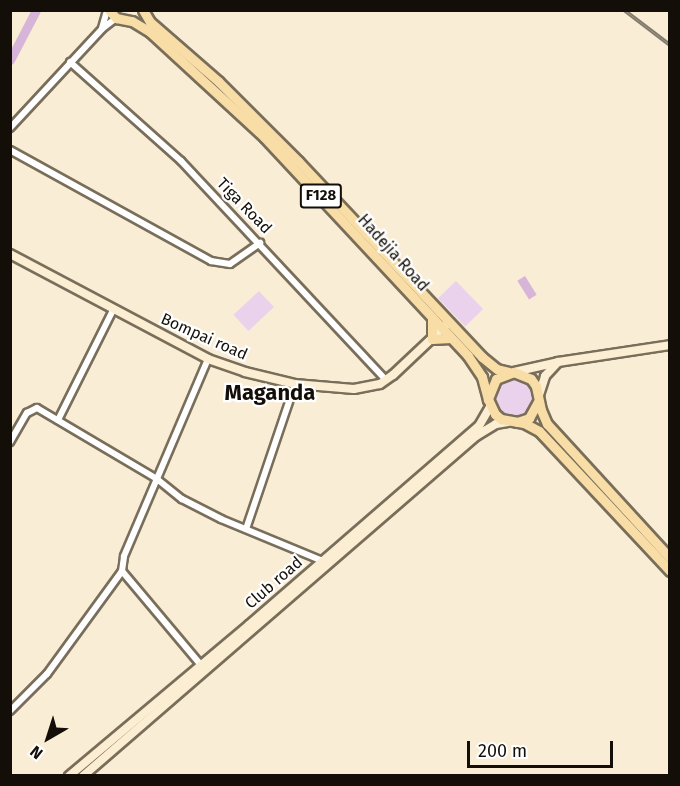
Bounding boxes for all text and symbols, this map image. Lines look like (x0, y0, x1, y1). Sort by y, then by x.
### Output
street label: Tiga Road (213, 174, 275, 238)
road number: F128 (298, 184, 344, 208)
street label: Hadejia Road (354, 211, 432, 295)
street label: Bompai road (158, 309, 250, 365)
district label: Maganda (225, 380, 315, 406)
street label: Club road (241, 553, 307, 613)
north arrow (18, 708, 78, 768)
scale bar (470, 729, 616, 767)
text: 200 m (478, 740, 527, 762)
text: N (26, 742, 46, 763)

